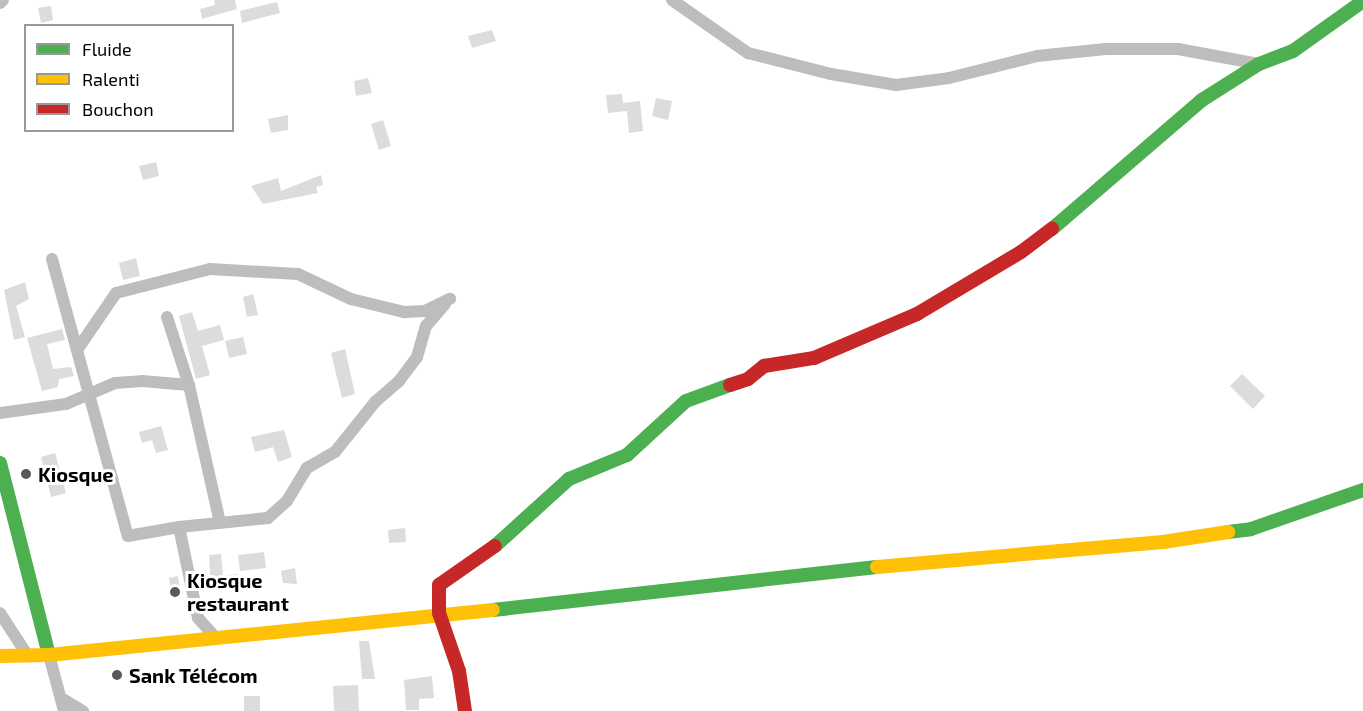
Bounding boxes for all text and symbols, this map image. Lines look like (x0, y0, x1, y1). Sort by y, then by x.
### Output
legend (24, 24, 234, 132)
text: Fluide (82, 38, 132, 60)
text: Ralenti (82, 68, 140, 90)
text: Bouchon (82, 98, 154, 120)
place label: Kiosque (38, 462, 114, 486)
marker: Kiosque (19, 467, 33, 481)
place label: Kiosque restaurant (187, 568, 289, 615)
marker: Kiosque restaurant (168, 585, 182, 599)
place label: Sank Télécom (129, 663, 258, 687)
marker: Sank Télécom (110, 668, 124, 682)

